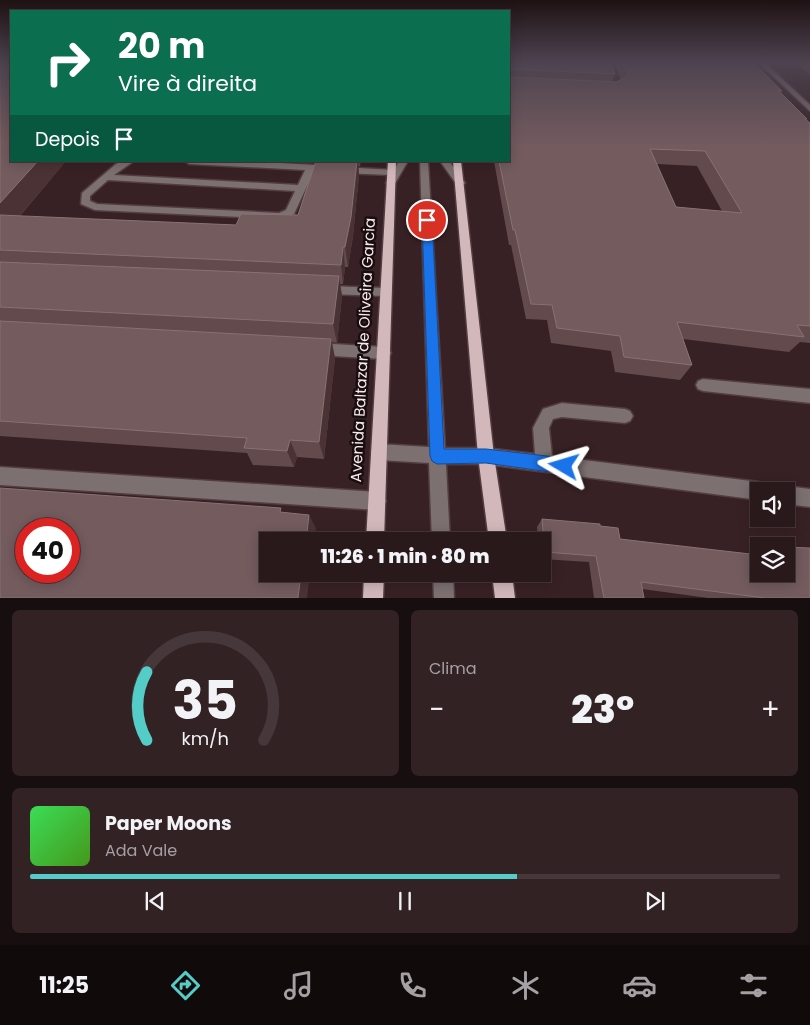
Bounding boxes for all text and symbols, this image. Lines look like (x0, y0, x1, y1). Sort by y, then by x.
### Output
text: 20 m (118, 21, 205, 70)
icon: right (35, 30, 100, 95)
text: Vire à direita (118, 68, 257, 99)
icon: arrive (110, 125, 138, 153)
text: Depois (35, 126, 100, 153)
pin (406, 199, 448, 241)
icon: arrive (413, 206, 441, 234)
street label: Avenida Baltazar de Oliveira Garcia (345, 217, 380, 483)
position arrow (537, 439, 589, 491)
map controls (750, 482, 795, 582)
button: sound (750, 482, 795, 527)
speed limit sign: 40 (15, 518, 80, 583)
button: layers (750, 537, 795, 582)
text: 11:26 · 1 min · 80 m (320, 543, 490, 570)
text: Clima (429, 657, 477, 680)
text: 35 (173, 664, 238, 737)
text: 23° (571, 683, 634, 736)
text: − (429, 690, 444, 729)
text: + (761, 690, 780, 729)
text: km/h (182, 726, 229, 751)
text: Paper Moons (105, 810, 232, 837)
text: Ada Vale (105, 839, 177, 862)
icon: previous (141, 887, 169, 915)
icon: pause (391, 887, 419, 915)
icon: next (641, 887, 669, 915)
icon: directions (168, 968, 203, 1003)
icon: music (281, 968, 316, 1003)
icon: phone (395, 968, 430, 1003)
icon: climate (508, 968, 543, 1003)
icon: car (622, 968, 657, 1003)
icon: filters (736, 968, 771, 1003)
text: 11:25 (39, 970, 89, 1001)

